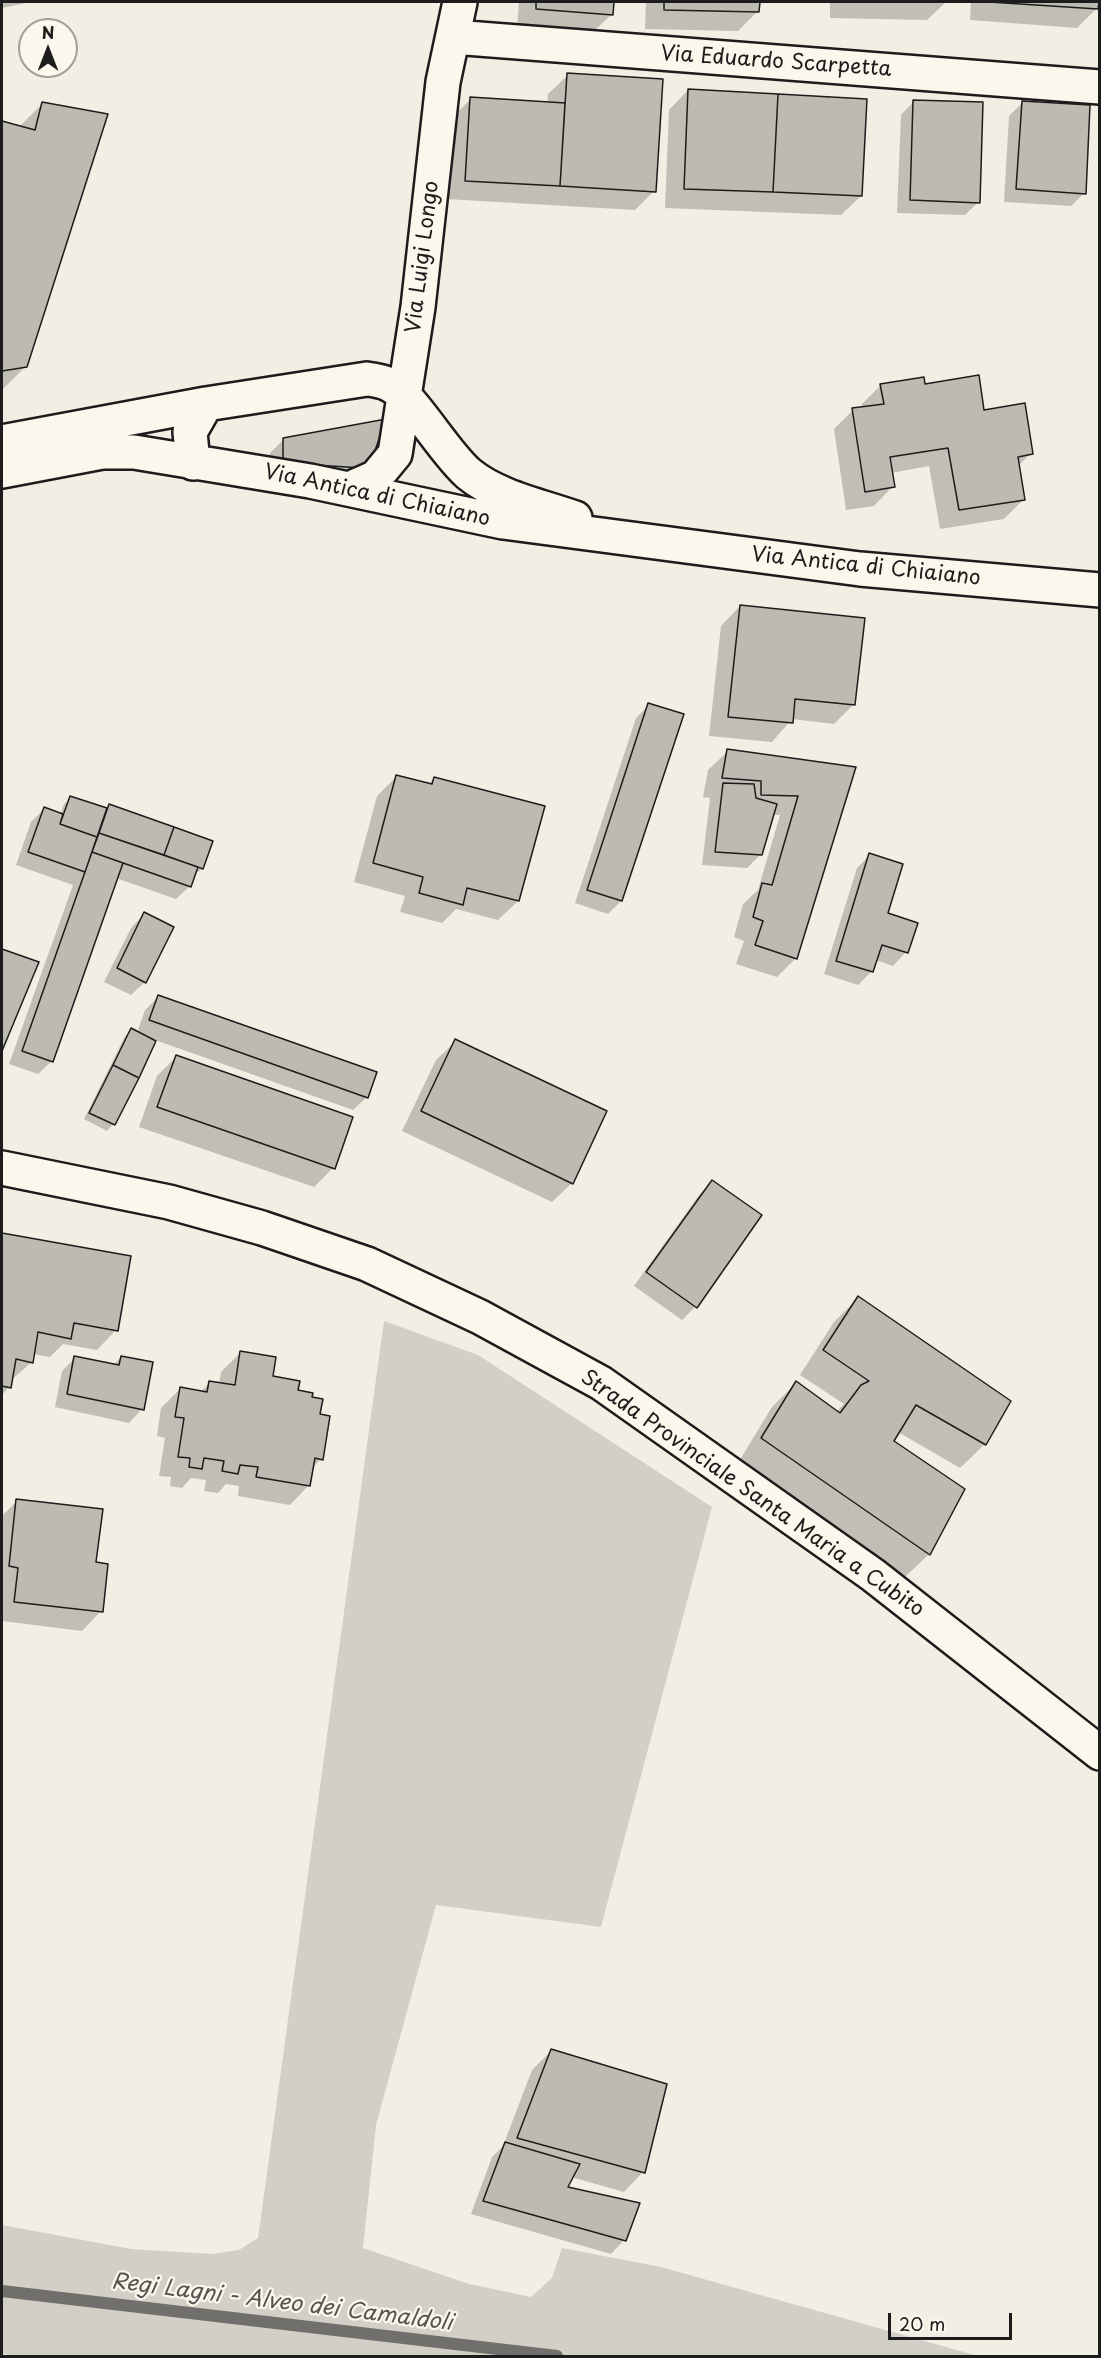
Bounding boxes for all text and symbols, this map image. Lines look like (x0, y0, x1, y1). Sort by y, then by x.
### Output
north arrow (18, 18, 78, 78)
text: N (42, 20, 54, 44)
street label: Via Eduardo Scarpetta (660, 41, 892, 83)
street label: Via Luigi Longo (401, 179, 445, 335)
street label: Via Antica di Chiaiano (262, 460, 492, 532)
street label: Via Antica di Chiaiano (750, 542, 982, 592)
street label: Strada Provinciale Santa Maria a Cubito (575, 1365, 929, 1623)
water label: Regi Lagni - Alveo dei Camaldoli (110, 2269, 454, 2337)
scale bar (891, 2301, 1016, 2339)
text: 20 m (899, 2310, 945, 2337)

